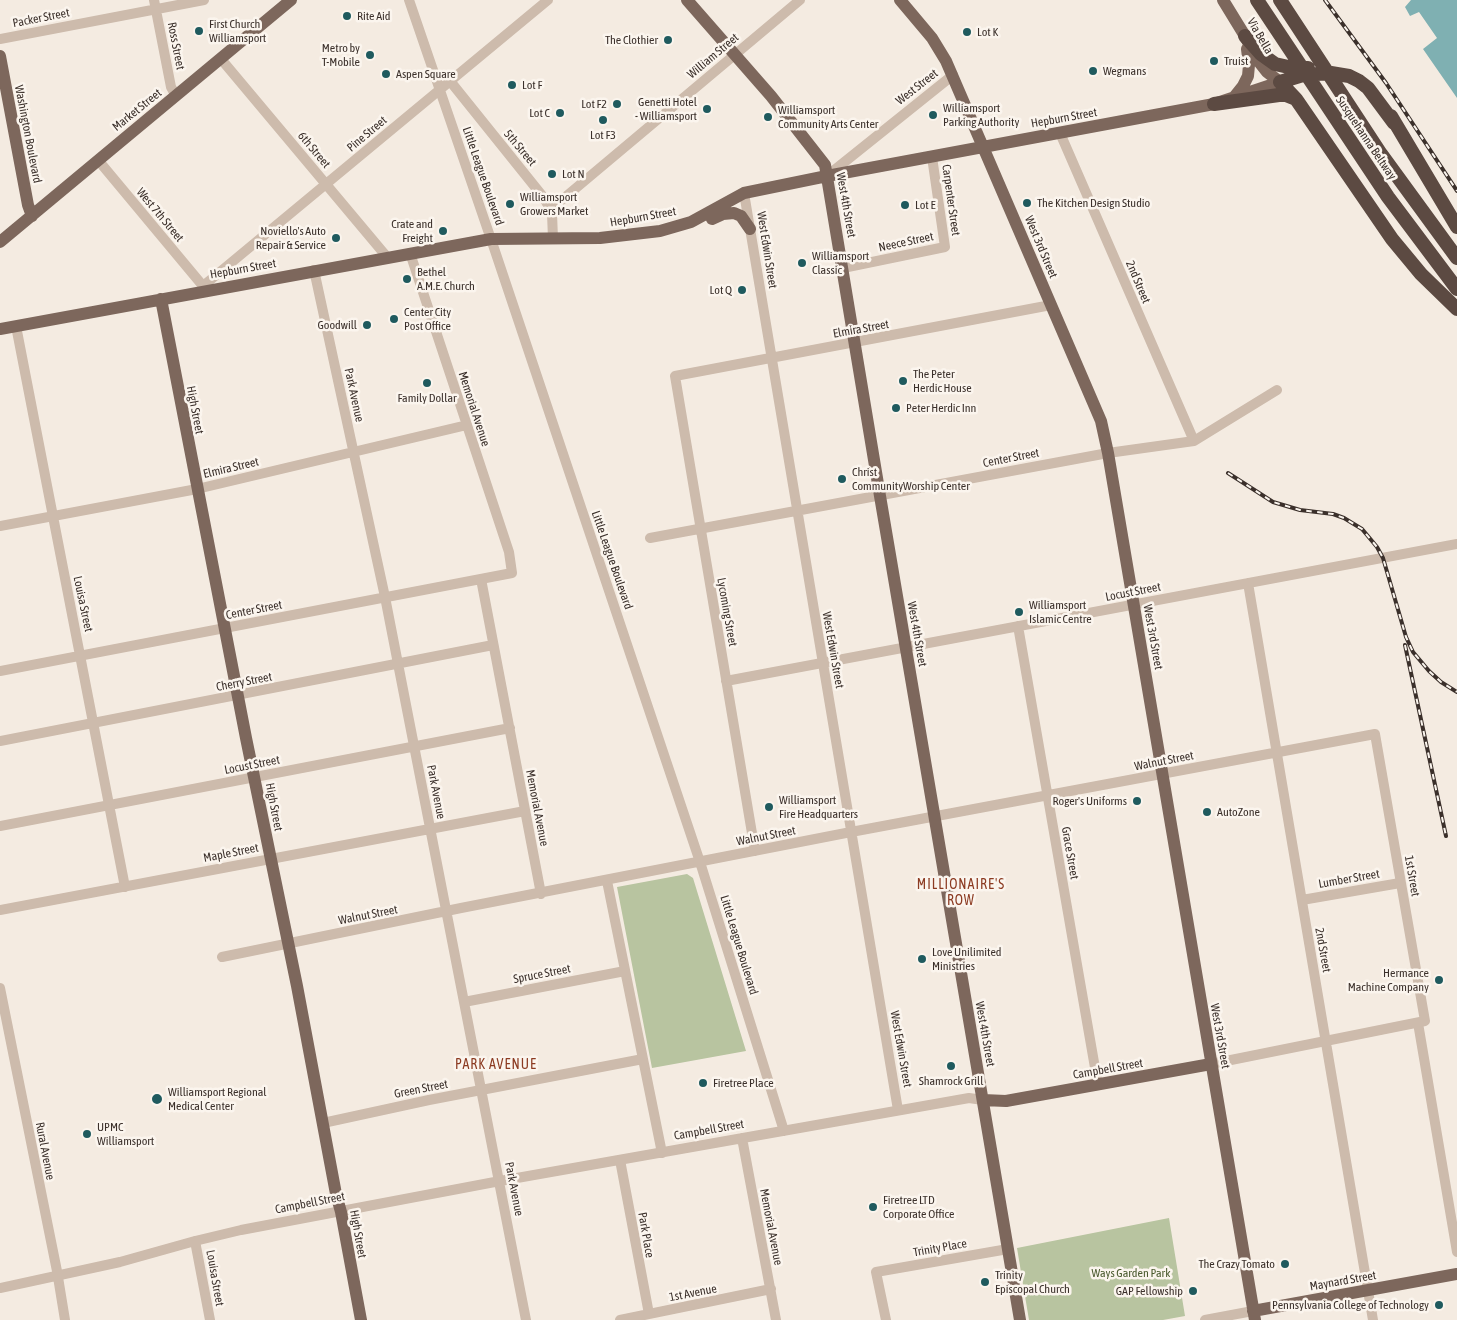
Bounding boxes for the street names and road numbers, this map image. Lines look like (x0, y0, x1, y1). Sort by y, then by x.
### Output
street label: Packer Street (11, 5, 71, 31)
street label: Via Bella (1244, 16, 1276, 56)
street label: Ross Street (164, 21, 188, 71)
street label: William Street (684, 30, 742, 82)
street label: West Street (893, 66, 941, 108)
street label: Washington Boulevard (11, 84, 45, 184)
street label: Market Street (110, 86, 164, 134)
street label: Susquehanna Beltway (1333, 94, 1399, 182)
street label: Hepburn Street (1030, 105, 1098, 131)
street label: Pine Street (344, 113, 390, 155)
street label: Little League Boulevard (459, 125, 507, 227)
street label: 5th Street (501, 127, 539, 169)
street label: 6th Street (295, 129, 333, 171)
street label: Carpenter Street (939, 163, 963, 237)
street label: West 4th Street (833, 171, 859, 239)
street label: West 7th Street (133, 185, 187, 245)
street label: Hepburn Street (609, 204, 677, 230)
street label: West Edwin Street (754, 211, 780, 289)
street label: West 3rd Street (1021, 214, 1061, 280)
street label: Neece Street (877, 229, 935, 255)
street label: Hepburn Street (209, 256, 277, 282)
street label: 2nd Street (1123, 258, 1153, 306)
street label: Elmira Street (832, 317, 890, 341)
street label: Park Avenue (341, 367, 367, 423)
street label: Memorial Avenue (455, 370, 493, 448)
street label: High Street (183, 385, 207, 435)
street label: Center Street (982, 445, 1040, 471)
street label: Elmira Street (202, 455, 260, 481)
street label: Little League Boulevard (588, 509, 636, 611)
street label: Louisa Street (70, 575, 96, 633)
street label: Lycoming Street (714, 577, 740, 647)
street label: Locust Street (1104, 580, 1162, 604)
street label: Center Street (225, 597, 283, 623)
street label: West 4th Street (904, 600, 930, 668)
street label: West 3rd Street (1140, 603, 1166, 671)
street label: West Edwin Street (819, 611, 847, 689)
street label: Cherry Street (215, 670, 273, 694)
street label: Walnut Street (1133, 748, 1195, 774)
street label: Locust Street (223, 753, 281, 777)
street label: Park Avenue (424, 764, 448, 820)
street label: Memorial Avenue (523, 768, 551, 848)
street label: High Street (262, 782, 286, 832)
street label: Walnut Street (735, 823, 797, 849)
street label: Grace Street (1058, 826, 1082, 880)
street label: Maple Street (202, 841, 260, 865)
street label: 1st Street (1401, 854, 1423, 898)
street label: Lumber Street (1317, 867, 1381, 891)
street label: Little League Boulevard (717, 893, 761, 997)
street label: Walnut Street (337, 902, 399, 928)
street label: 2nd Street (1312, 927, 1334, 973)
street label: Spruce Street (512, 961, 572, 987)
street label: West 4th Street (972, 1000, 998, 1068)
street label: West 3rd Street (1207, 1002, 1233, 1070)
street label: West Edwin Street (887, 1010, 915, 1088)
street label: Campbell Street (1072, 1056, 1144, 1082)
street label: Green Street (393, 1077, 449, 1101)
street label: Campbell Street (673, 1117, 745, 1143)
street label: Rural Avenue (32, 1121, 58, 1181)
street label: Park Avenue (502, 1161, 526, 1217)
street label: Memorial Avenue (757, 1187, 785, 1267)
street label: Campbell Street (274, 1189, 346, 1217)
street label: High Street (347, 1209, 369, 1259)
street label: Park Place (635, 1211, 657, 1259)
street label: Trinity Place (912, 1236, 968, 1260)
street label: Louisa Street (203, 1249, 227, 1307)
street label: Maynard Street (1309, 1268, 1377, 1294)
street label: 1st Avenue (668, 1281, 718, 1305)

